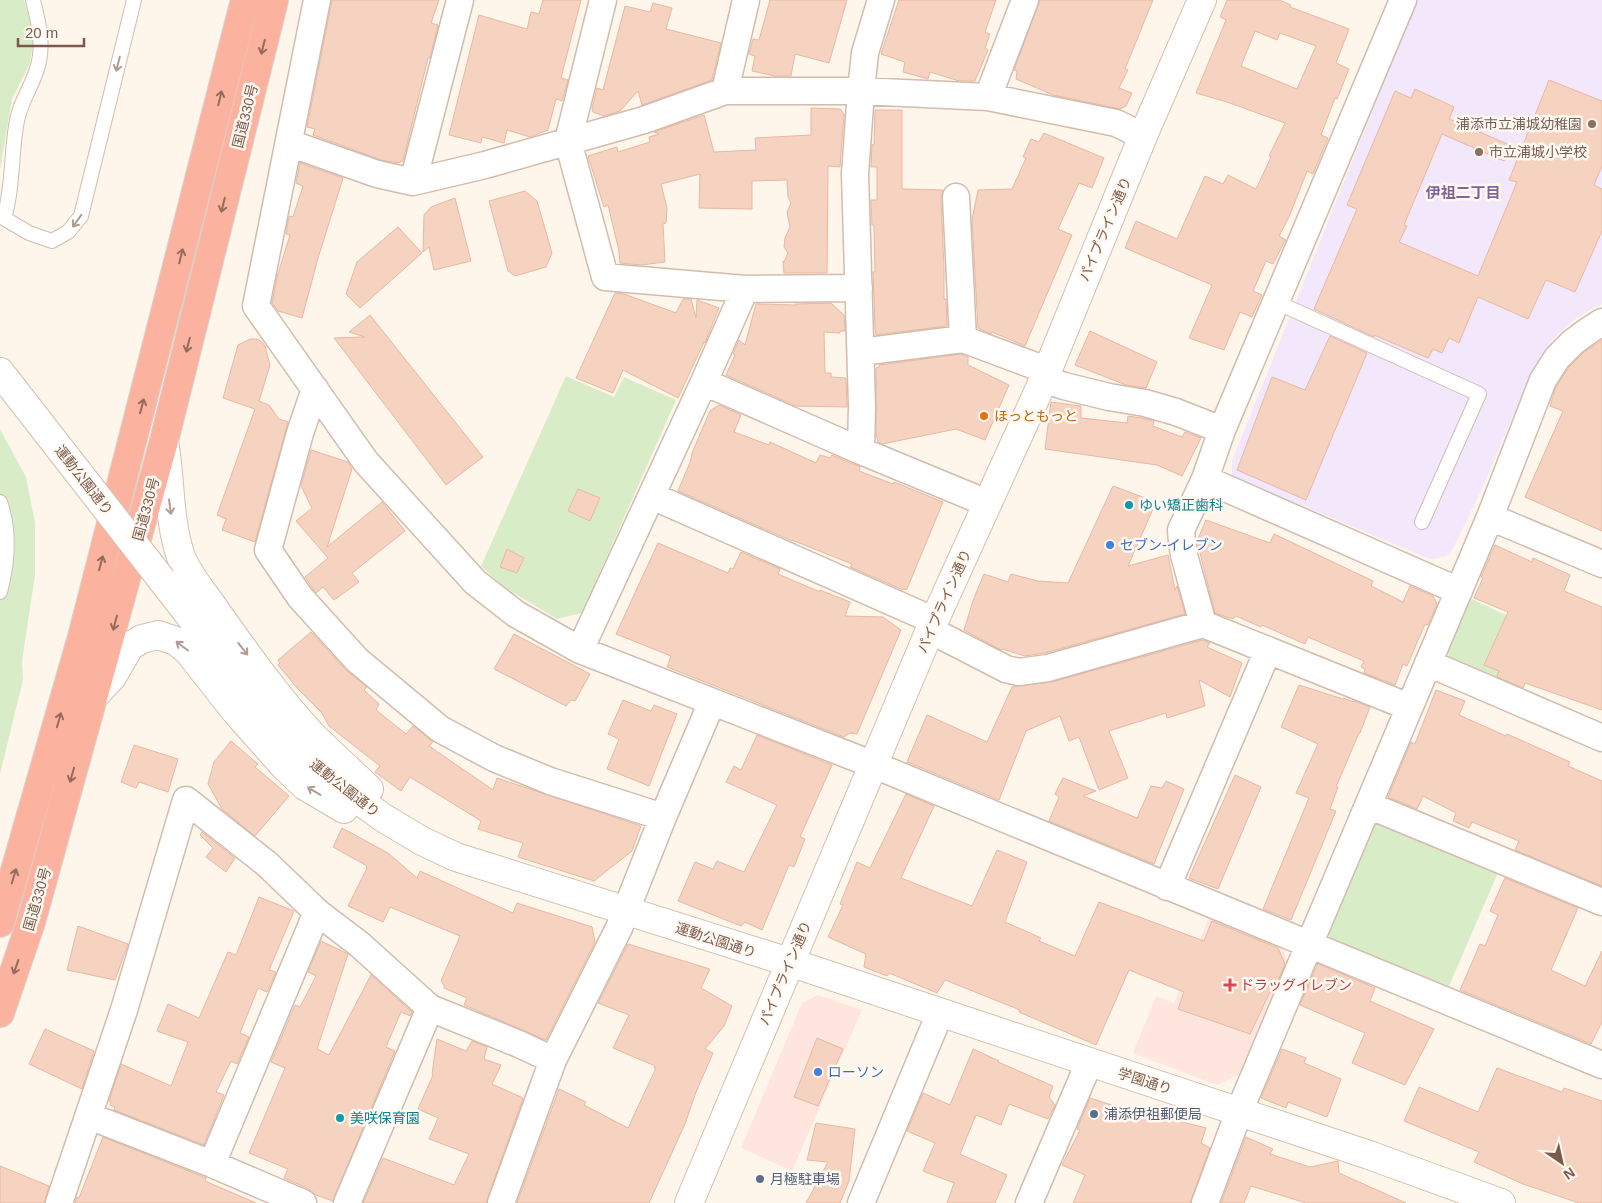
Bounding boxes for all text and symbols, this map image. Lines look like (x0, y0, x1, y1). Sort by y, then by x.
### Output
scale bar (18, 15, 84, 47)
text: 20 m (25, 24, 58, 41)
one-way arrow (257, 39, 267, 55)
one-way arrow (113, 56, 122, 72)
street label: 国道330号 (229, 82, 261, 150)
one-way arrow (216, 91, 225, 107)
place label: 浦添市立浦城幼稚園 (1456, 116, 1582, 132)
marker: 浦添市立浦城幼稚園 (1586, 118, 1598, 130)
place label: 市立浦城小学校 (1489, 144, 1587, 160)
marker: 市立浦城小学校 (1473, 146, 1485, 158)
street label: パイプライン通り (1076, 174, 1134, 284)
district label: 伊祖二丁目 (1425, 184, 1501, 201)
one-way arrow (218, 196, 227, 212)
one-way arrow (72, 214, 82, 228)
one-way arrow (176, 248, 186, 264)
one-way arrow (183, 336, 192, 352)
one-way arrow (138, 398, 147, 414)
place label: ほっともっと (994, 408, 1078, 424)
marker: ほっともっと (978, 410, 990, 422)
street label: 運動公園通り (52, 442, 116, 518)
street label: 国道330号 (130, 475, 162, 543)
place label: ゆい矯正歯科 (1139, 497, 1223, 513)
one-way arrow (165, 498, 175, 514)
marker: ゆい矯正歯科 (1123, 499, 1135, 511)
place label: セブン-イレブン (1120, 537, 1223, 553)
marker: セブン-イレブン (1104, 539, 1116, 551)
street label: パイプライン通り (914, 547, 974, 655)
one-way arrow (97, 555, 107, 571)
one-way arrow (110, 615, 119, 631)
one-way arrow (176, 641, 189, 652)
one-way arrow (238, 642, 249, 655)
one-way arrow (55, 712, 64, 728)
street label: 運動公園通り (307, 756, 383, 820)
one-way arrow (67, 767, 77, 783)
one-way arrow (308, 786, 322, 796)
street label: 国道330号 (20, 865, 54, 933)
one-way arrow (9, 868, 19, 884)
street label: パイプライン通り (756, 918, 814, 1028)
street label: 運動公園通り (674, 919, 758, 961)
one-way arrow (10, 959, 20, 975)
place label: ドラッグイレブン (1240, 977, 1352, 993)
marker: ドラッグイレブン (1224, 979, 1236, 991)
place label: ローソン (828, 1064, 884, 1080)
street label: 学園通り (1116, 1065, 1174, 1097)
marker: ローソン (812, 1066, 824, 1078)
place label: 浦添伊祖郵便局 (1104, 1106, 1202, 1122)
marker: 浦添伊祖郵便局 (1088, 1108, 1100, 1120)
place label: 美咲保育園 (350, 1110, 420, 1126)
marker: 美咲保育園 (334, 1112, 346, 1124)
north arrow (1537, 1138, 1587, 1188)
text: N (1561, 1164, 1578, 1183)
place label: 月極駐車場 (770, 1171, 840, 1187)
marker: 月極駐車場 (754, 1173, 766, 1185)

